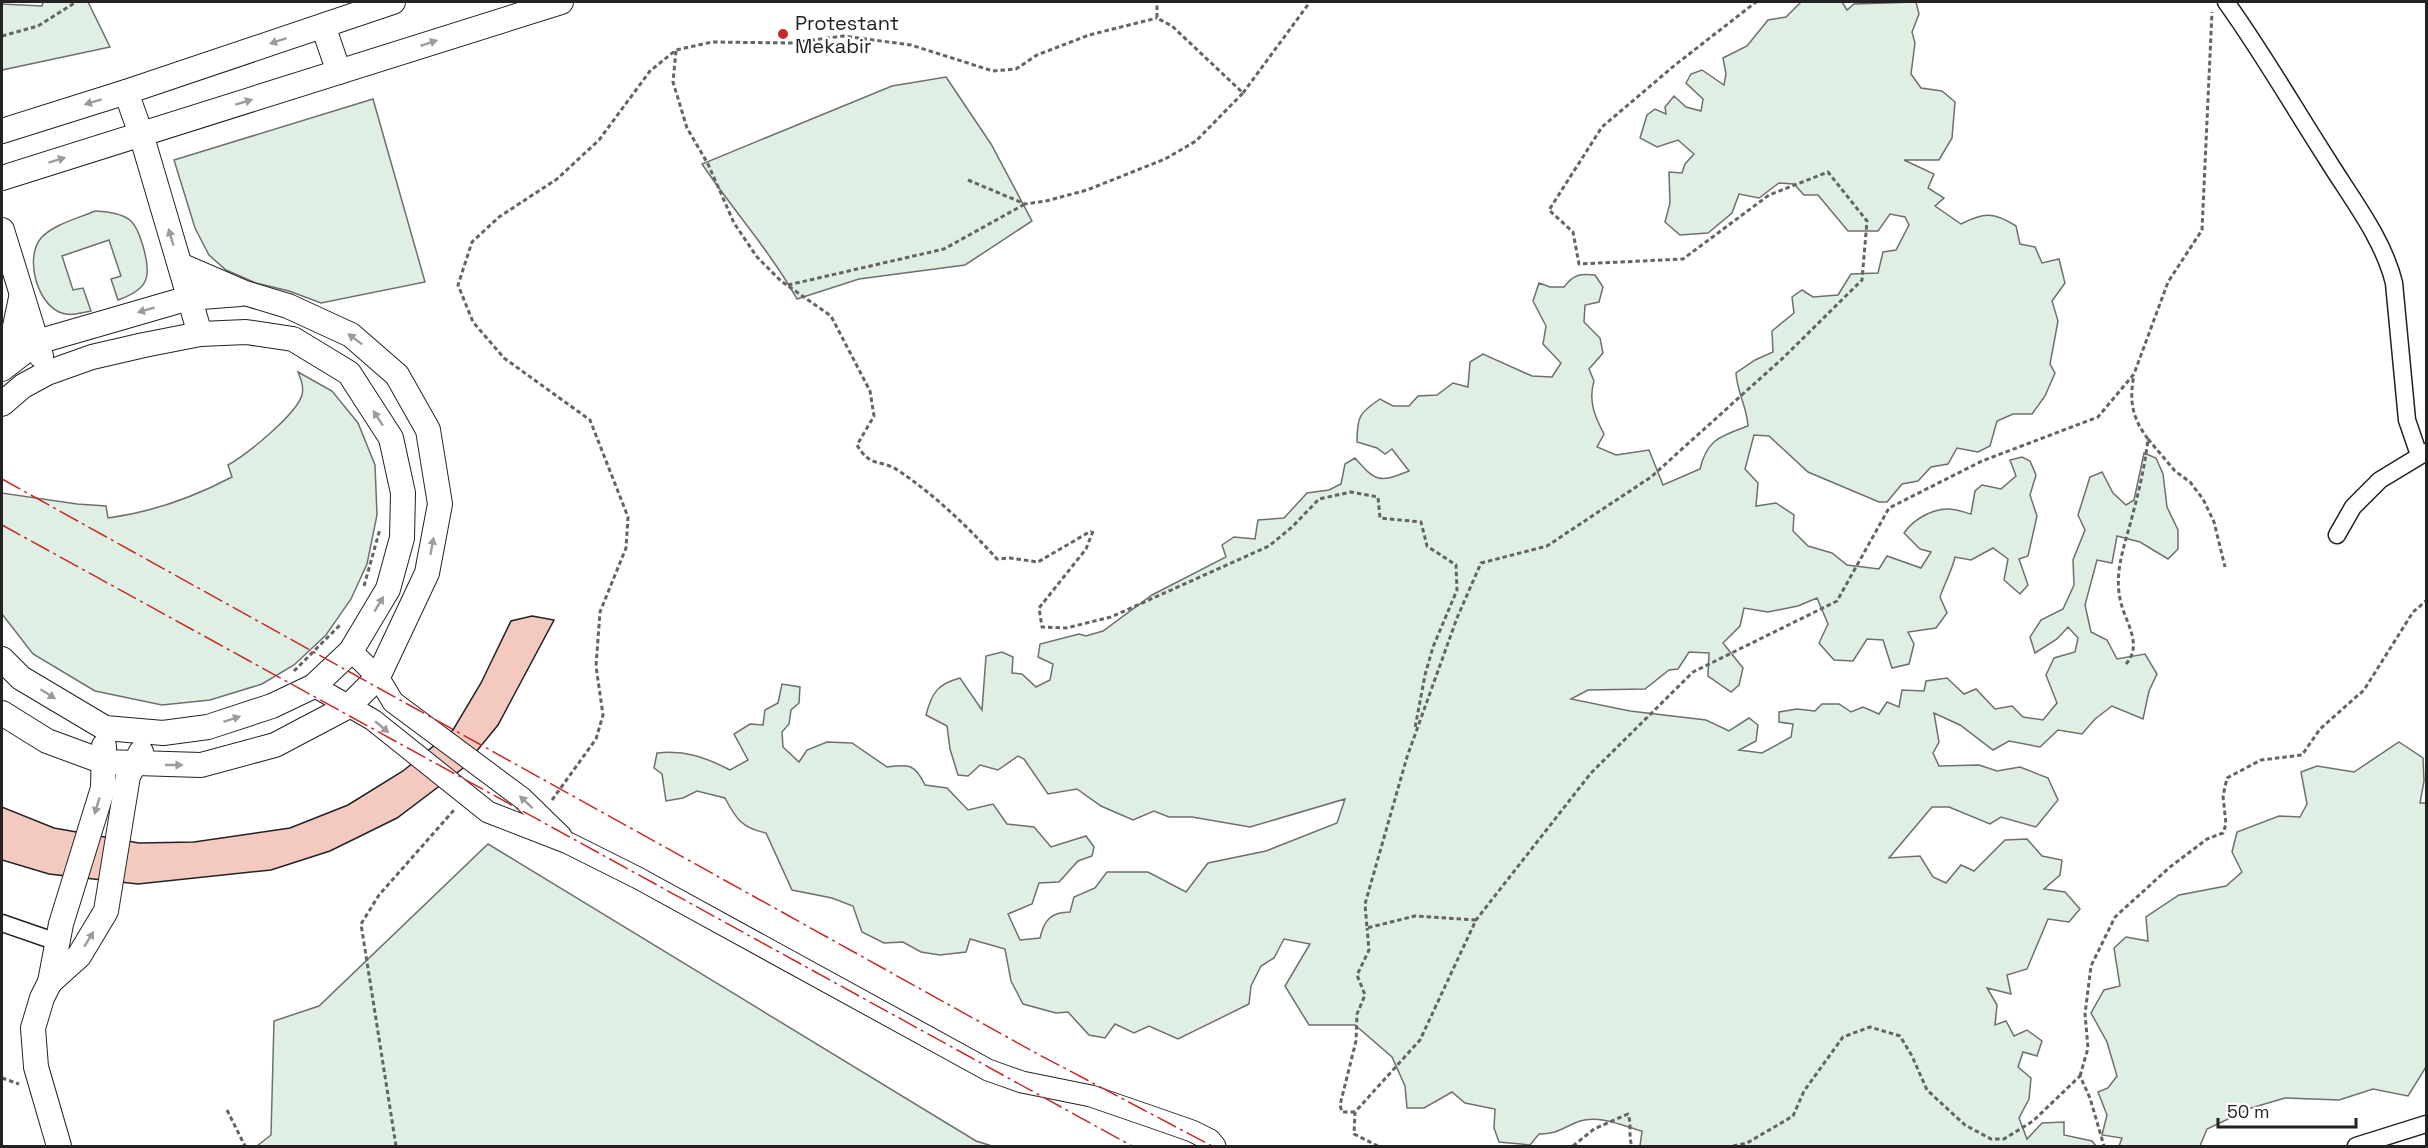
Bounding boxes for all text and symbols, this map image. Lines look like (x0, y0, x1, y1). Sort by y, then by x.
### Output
place label: Protestant Mekabir (795, 10, 899, 59)
marker: Protestant Mekabir (776, 27, 790, 41)
one-way arrow (269, 36, 287, 46)
one-way arrow (420, 38, 438, 48)
one-way arrow (235, 97, 253, 106)
one-way arrow (84, 98, 102, 108)
one-way arrow (48, 155, 66, 164)
one-way arrow (166, 228, 175, 246)
one-way arrow (137, 306, 155, 315)
one-way arrow (347, 333, 362, 345)
one-way arrow (373, 410, 384, 426)
one-way arrow (428, 537, 437, 556)
one-way arrow (374, 595, 384, 612)
one-way arrow (40, 688, 56, 699)
one-way arrow (223, 714, 241, 723)
one-way arrow (374, 720, 389, 733)
one-way arrow (165, 760, 184, 770)
one-way arrow (519, 796, 534, 809)
one-way arrow (92, 798, 101, 816)
one-way arrow (83, 931, 94, 947)
scale bar (2218, 1091, 2356, 1129)
text: 50 m (2227, 1100, 2269, 1123)

